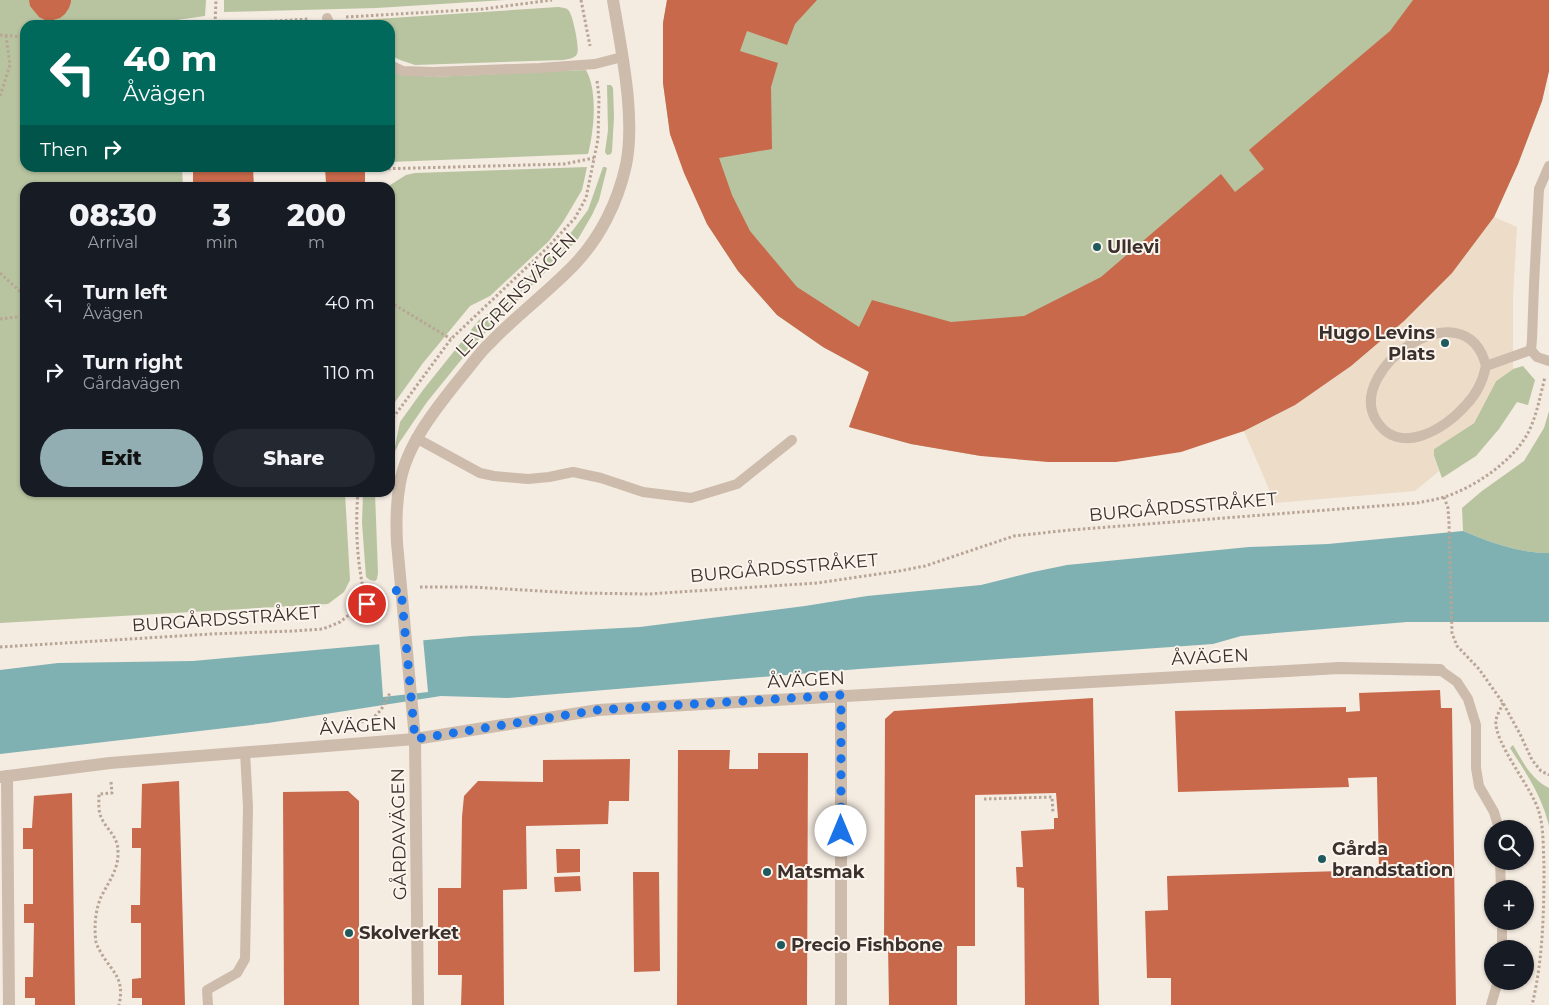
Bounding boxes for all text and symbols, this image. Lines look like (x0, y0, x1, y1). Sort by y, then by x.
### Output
text: 40 m (123, 37, 218, 80)
icon: left (40, 40, 105, 105)
text: Åvägen (123, 80, 206, 107)
icon: right (98, 135, 126, 163)
text: Then (40, 138, 88, 161)
text: 08:30 (69, 197, 157, 234)
text: 3 (213, 197, 231, 234)
text: 200 (287, 197, 346, 234)
street label: LEVGRENSVÄGEN (451, 228, 581, 362)
text: Arrival (88, 233, 138, 252)
text: min (206, 233, 238, 252)
text: m (308, 233, 325, 252)
place label: Ullevi (1107, 236, 1159, 258)
marker: Ullevi (1091, 241, 1103, 253)
text: Turn left (83, 281, 168, 304)
icon: left (40, 288, 68, 316)
text: 40 m (325, 291, 375, 314)
text: Åvägen (83, 304, 143, 323)
place label: Hugo Levins Plats (1318, 322, 1435, 365)
marker: Hugo Levins Plats (1439, 337, 1451, 349)
text: Turn right (83, 351, 183, 374)
icon: right (40, 358, 68, 386)
text: 110 m (324, 361, 375, 384)
text: Gårdavägen (83, 374, 180, 393)
button: Exit (40, 429, 203, 487)
button: Share (213, 429, 375, 487)
street label: BURGÅRDSSTRÅKET (1088, 487, 1279, 526)
street label: BURGÅRDSSTRÅKET (689, 548, 880, 587)
pin (346, 583, 388, 625)
icon: arrive (353, 590, 381, 618)
street label: BURGÅRDSSTRÅKET (131, 600, 322, 637)
street label: ÅVÄGEN (1171, 643, 1249, 670)
street label: ÅVÄGEN (767, 666, 845, 693)
street label: ÅVÄGEN (319, 711, 397, 740)
street label: GÅRDAVÄGEN (386, 768, 411, 900)
position arrow (814, 804, 866, 856)
map controls (1484, 820, 1534, 990)
button: search (1484, 820, 1534, 870)
place label: Gårda brandstation (1332, 838, 1453, 881)
marker: Gårda brandstation (1316, 853, 1328, 865)
place label: Matsmak (777, 861, 865, 883)
marker: Matsmak (761, 866, 773, 878)
button: + (1484, 880, 1534, 930)
place label: Skolverket (359, 922, 459, 944)
marker: Skolverket (343, 927, 355, 939)
place label: Precio Fishbone (791, 934, 943, 956)
marker: Precio Fishbone (775, 939, 787, 951)
button: − (1484, 940, 1534, 990)

